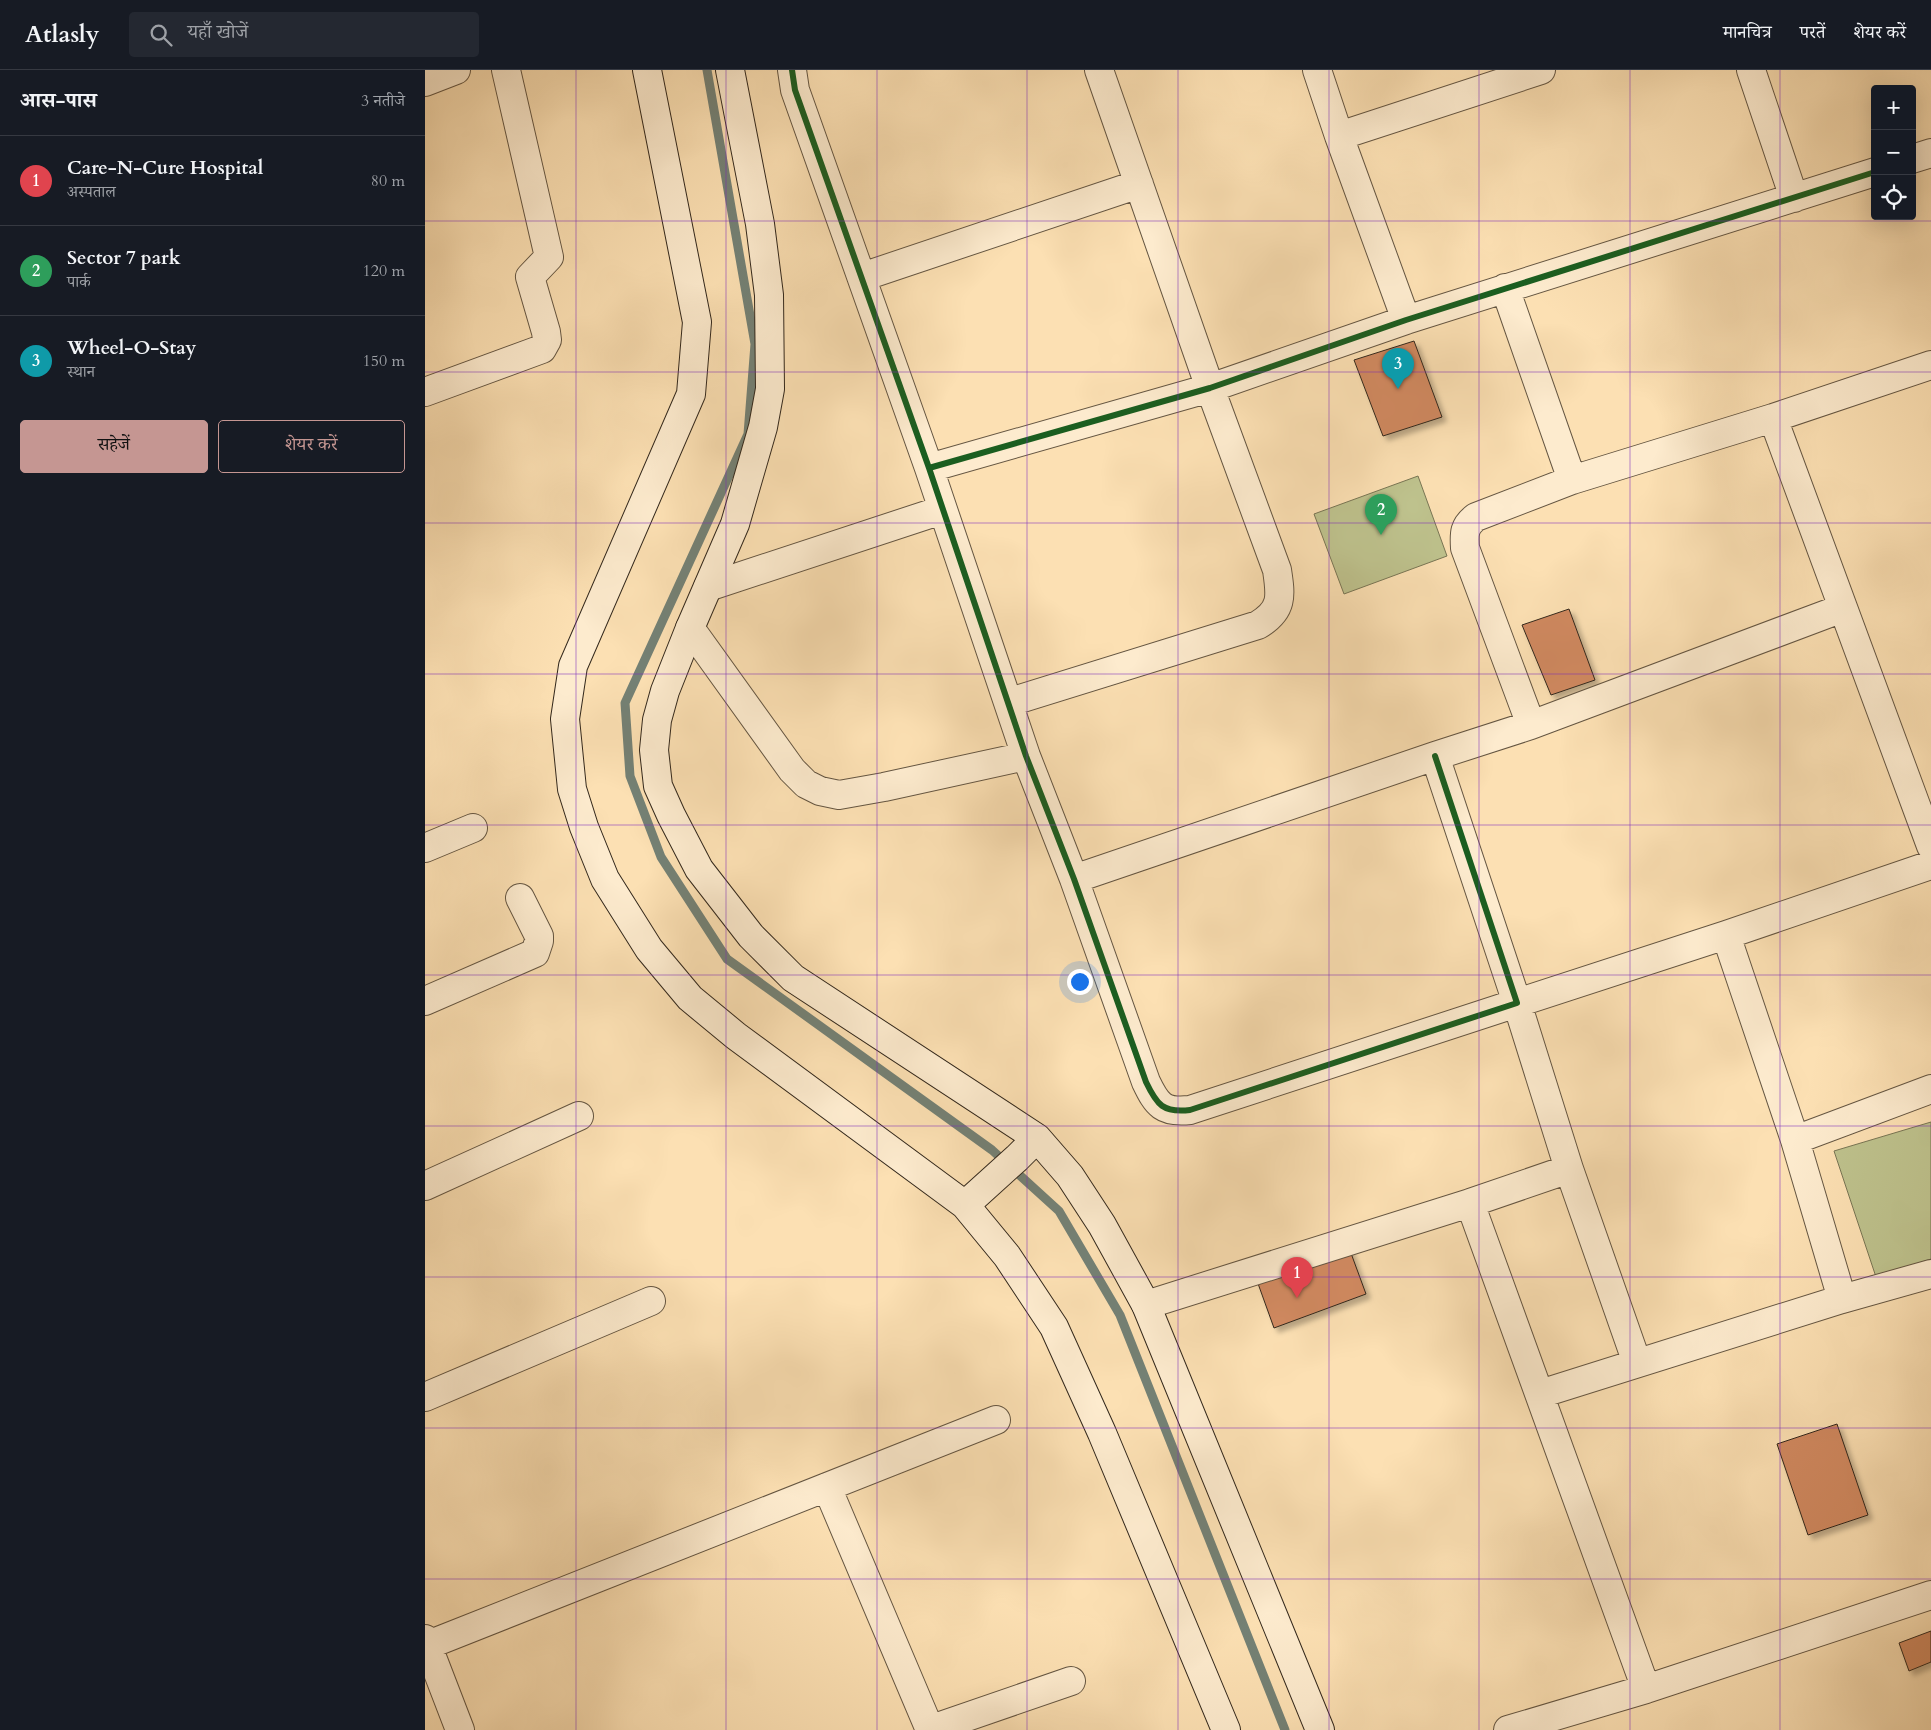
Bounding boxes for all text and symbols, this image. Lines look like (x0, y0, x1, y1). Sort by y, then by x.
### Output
search box (129, 12, 479, 57)
text: Atlasly (25, 18, 99, 51)
text: यहाँ खोजें (187, 19, 248, 45)
text: मानचित्र (1723, 20, 1772, 45)
text: परतें (1800, 20, 1825, 45)
text: शेयर करें (1853, 20, 1906, 45)
icon: search (147, 21, 175, 49)
map controls (1871, 85, 1916, 220)
button: + (1871, 85, 1916, 130)
text: आस-पास (20, 86, 97, 115)
text: 3 नतीजे (361, 90, 405, 112)
button: − (1871, 130, 1916, 175)
text: Care-N-Cure Hospital (67, 155, 263, 181)
text: 1 (32, 170, 40, 192)
text: 80 m (371, 170, 405, 192)
button: locate (1871, 175, 1916, 220)
text: अस्पताल (67, 181, 116, 203)
text: Sector 7 park (67, 245, 181, 271)
text: 2 (32, 260, 40, 282)
text: 120 m (363, 260, 405, 282)
text: पार्क (67, 271, 91, 293)
text: Wheel-O-Stay (67, 335, 196, 361)
pin: 3 (1382, 348, 1414, 389)
text: 3 (32, 350, 40, 372)
text: 150 m (363, 350, 405, 372)
text: स्थान (67, 361, 95, 383)
button: सहेजें (20, 420, 208, 473)
button: शेयर करें (218, 420, 405, 473)
pin: 2 (1365, 494, 1397, 535)
your location (1067, 969, 1093, 995)
pin: 1 (1281, 1257, 1313, 1298)

